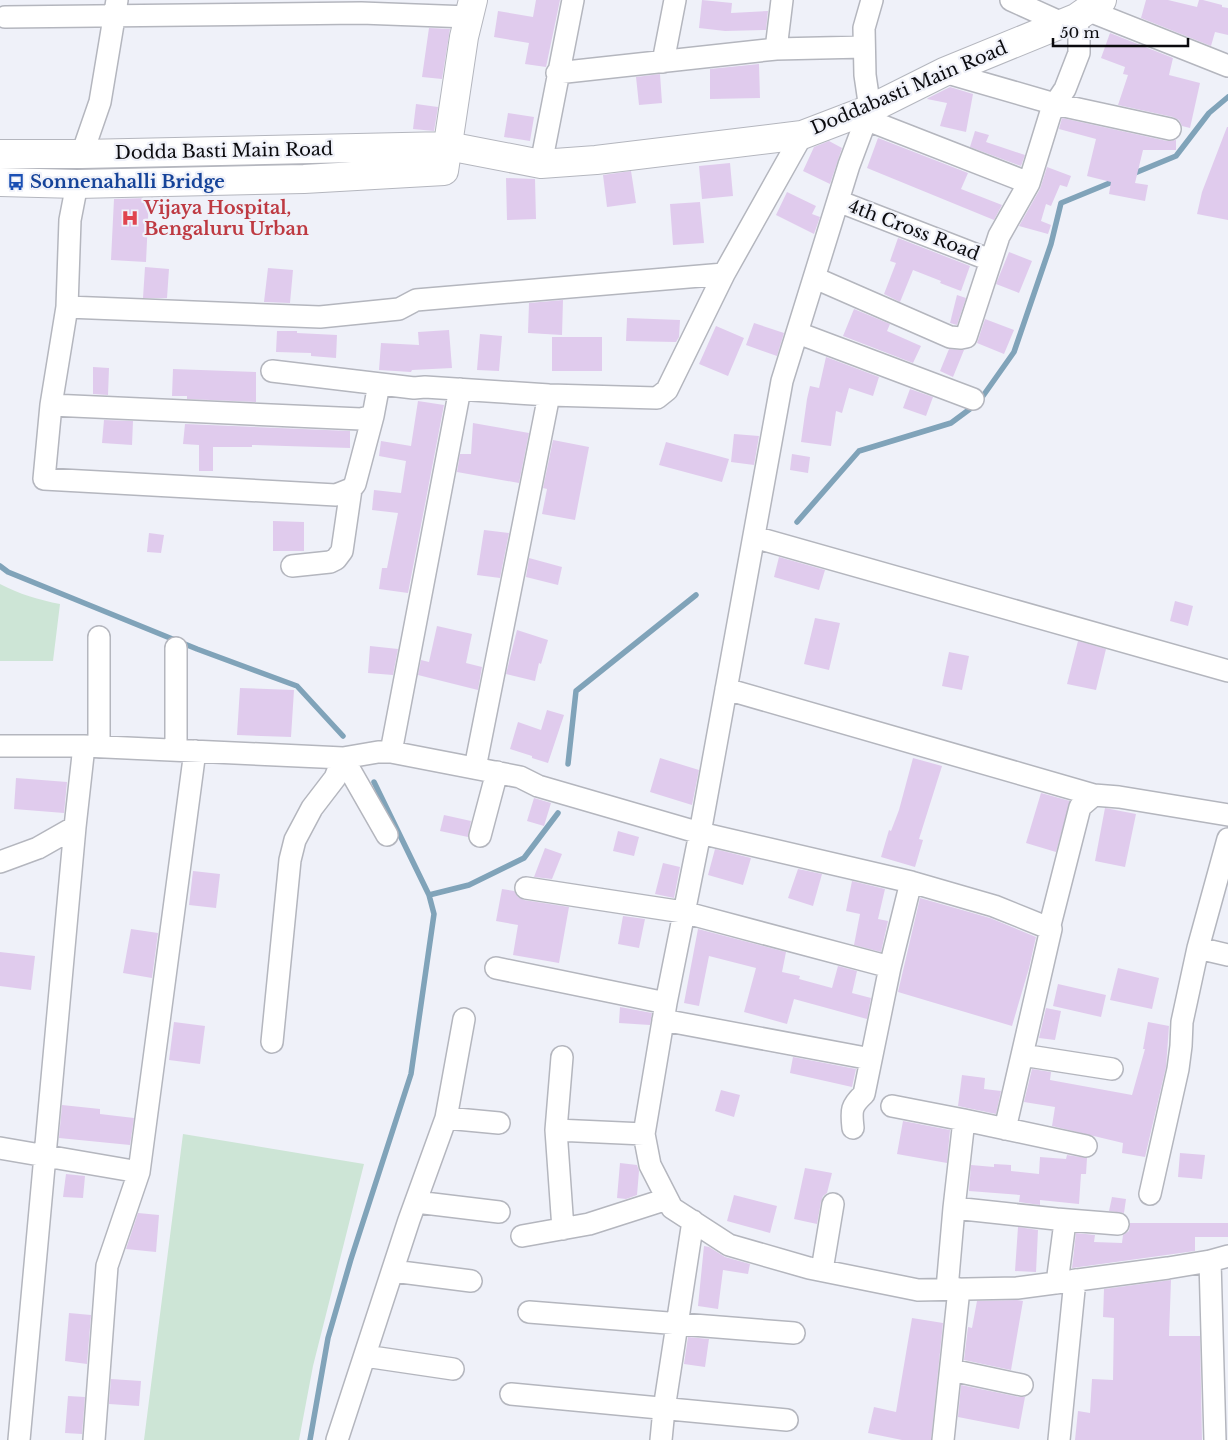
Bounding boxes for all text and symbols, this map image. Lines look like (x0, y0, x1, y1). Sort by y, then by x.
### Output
scale bar (1053, 15, 1188, 47)
text: 50 m (1060, 23, 1100, 42)
street label: Doddabasti Main Road (808, 37, 1010, 139)
street label: Dodda Basti Main Road (115, 138, 333, 164)
place label: Sonnenahalli Bridge (30, 171, 225, 193)
bus stop icon: Sonnenahalli Bridge (6, 172, 26, 192)
street label: 4th Cross Road (845, 195, 983, 265)
place label: Vijaya Hospital, Bengaluru Urban (143, 197, 309, 240)
hospital icon: Vijaya Hospital, Bengaluru Urban (120, 208, 140, 228)

